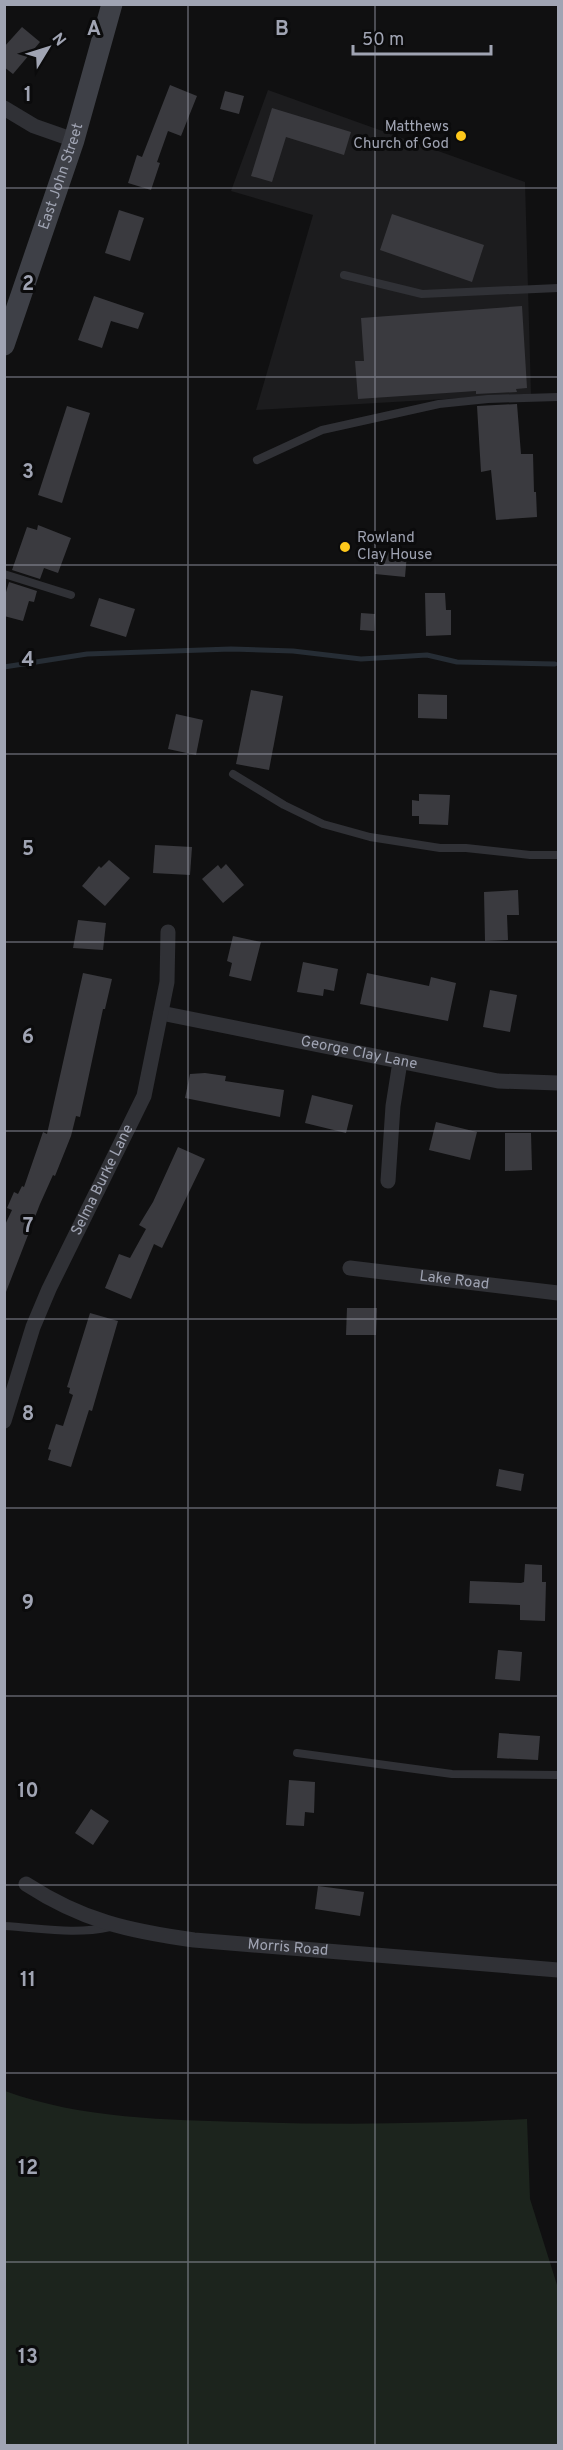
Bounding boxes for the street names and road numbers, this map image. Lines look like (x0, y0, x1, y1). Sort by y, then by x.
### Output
street label: East John Street (35, 121, 88, 232)
street label: George Clay Lane (299, 1032, 419, 1074)
street label: Selma Burke Lane (67, 1121, 138, 1239)
street label: Lake Road (418, 1267, 490, 1294)
street label: Morris Road (247, 1935, 329, 1961)

